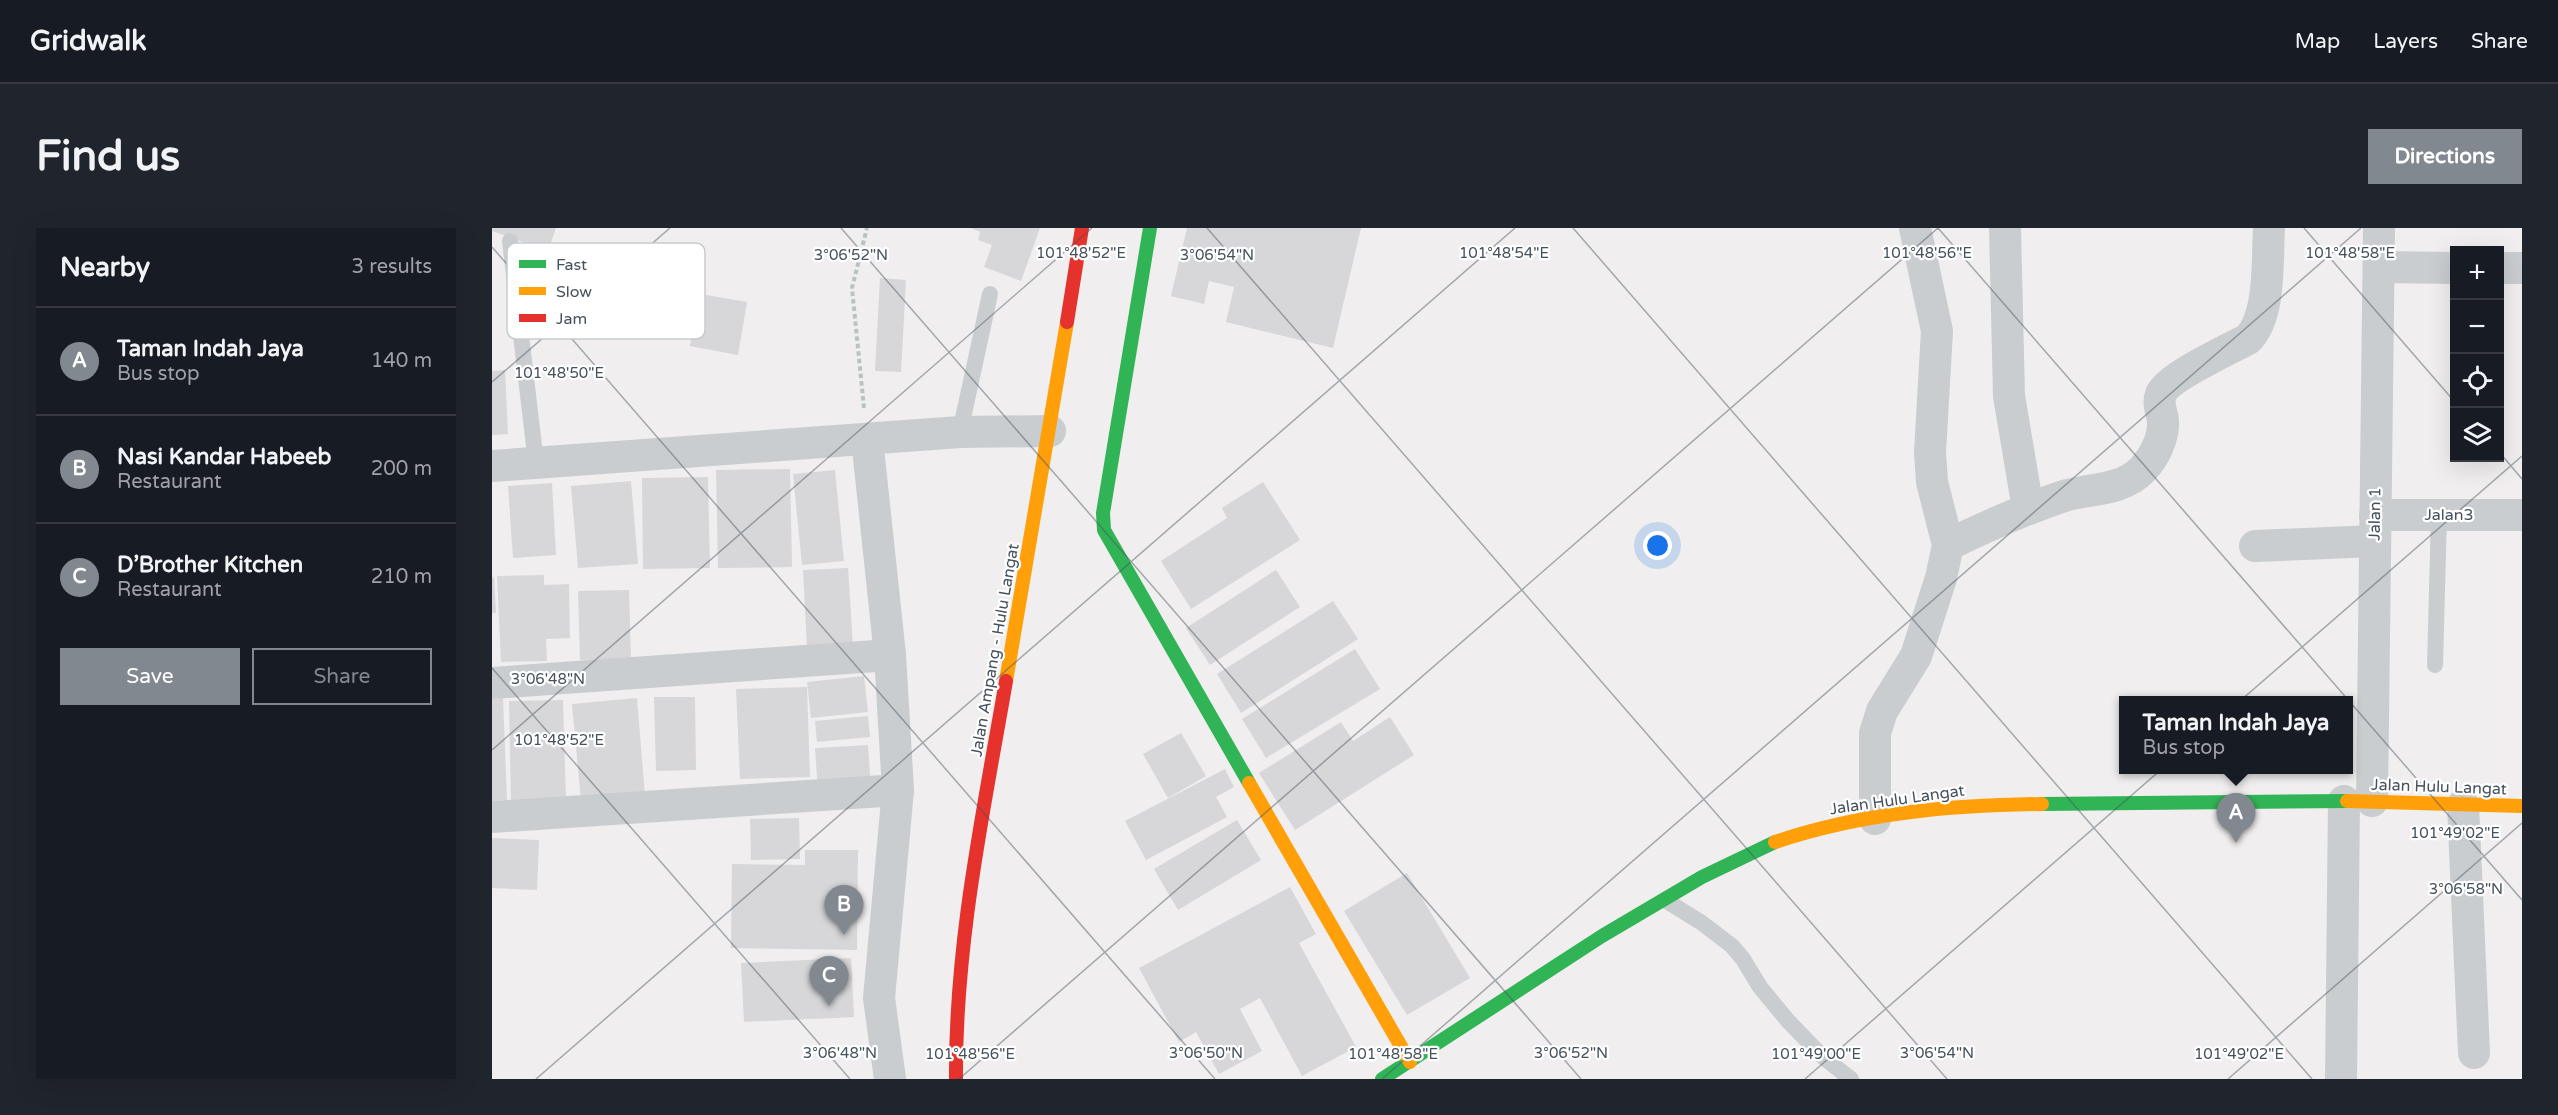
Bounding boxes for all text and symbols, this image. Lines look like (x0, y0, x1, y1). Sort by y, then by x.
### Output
text: Gridwalk (30, 24, 147, 58)
text: Map (2295, 29, 2340, 54)
text: Layers (2373, 29, 2438, 54)
text: Share (2471, 29, 2528, 54)
button: Directions (2368, 129, 2522, 184)
text: Find us (36, 131, 180, 182)
legend (507, 243, 705, 339)
text: 101°48'52"E (1036, 244, 1126, 262)
text: 101°48'54"E (1459, 244, 1549, 262)
text: 101°48'56"E (1882, 244, 1972, 262)
text: 101°48'58"E (2305, 244, 2395, 262)
text: 3°06'52"N (814, 246, 888, 264)
text: 3°06'54"N (1180, 246, 1254, 264)
map controls (2450, 246, 2504, 462)
button: + (2450, 246, 2504, 300)
text: Nearby (60, 252, 150, 283)
text: 3 results (352, 255, 432, 279)
text: Fast (556, 255, 587, 275)
text: Slow (556, 282, 592, 302)
button: − (2450, 300, 2504, 354)
text: Jam (556, 309, 587, 329)
text: Taman Indah Jaya (117, 336, 304, 362)
text: A (72, 349, 87, 373)
text: 140 m (371, 349, 432, 373)
button: locate (2450, 354, 2504, 408)
text: Bus stop (117, 362, 200, 386)
text: 101°48'50"E (514, 364, 604, 382)
button: layers (2450, 408, 2504, 462)
text: Nasi Kandar Habeeb (117, 444, 331, 470)
text: B (73, 457, 86, 481)
text: 200 m (371, 457, 432, 481)
text: Restaurant (117, 470, 222, 494)
street label: Jalan 1 (2365, 487, 2385, 541)
street label: Jalan3 (2424, 505, 2474, 525)
your location (1643, 531, 1672, 560)
street label: Jalan Ampang - Hulu Langat (966, 542, 1024, 758)
text: D’Brother Kitchen (117, 552, 303, 578)
text: C (73, 565, 86, 589)
text: 210 m (371, 565, 432, 589)
text: Restaurant (117, 578, 222, 602)
button: Save (60, 648, 240, 705)
button: Share (252, 648, 432, 705)
text: 3°06'48"N (511, 670, 585, 688)
popup (2119, 696, 2353, 774)
text: Taman Indah Jaya (2143, 710, 2329, 736)
text: 101°48'52"E (514, 731, 604, 749)
text: Bus stop (2143, 736, 2225, 760)
street label: Jalan Hulu Langat (2371, 775, 2507, 799)
street label: Jalan Hulu Langat (1828, 781, 1966, 819)
pin: A (2216, 794, 2256, 843)
text: 101°49'02"E (2410, 824, 2500, 842)
text: 3°06'58"N (2429, 880, 2503, 898)
pin: B (824, 886, 864, 935)
pin: C (810, 956, 848, 1006)
text: 3°06'48"N (803, 1044, 877, 1062)
text: 3°06'50"N (1169, 1044, 1243, 1062)
text: 3°06'52"N (1534, 1044, 1608, 1062)
text: 3°06'54"N (1900, 1044, 1974, 1062)
text: 101°48'56"E (925, 1045, 1015, 1063)
text: 101°48'58"E (1348, 1045, 1438, 1063)
text: 101°49'00"E (1771, 1045, 1861, 1063)
text: 101°49'02"E (2194, 1045, 2284, 1063)

